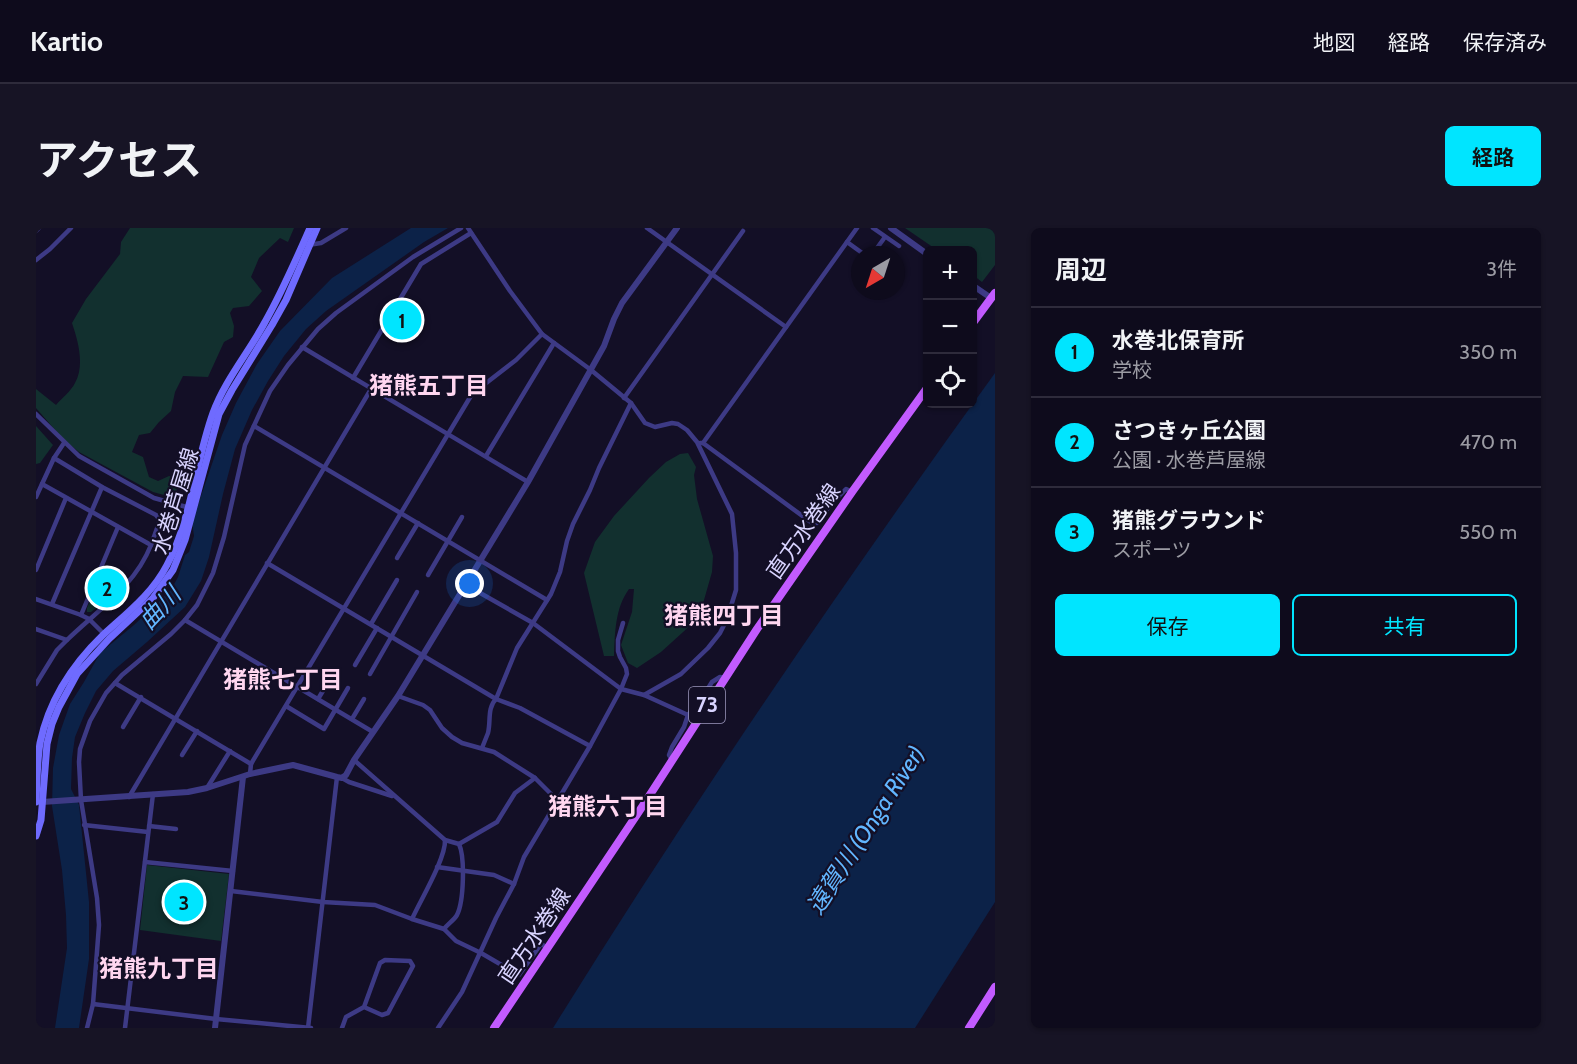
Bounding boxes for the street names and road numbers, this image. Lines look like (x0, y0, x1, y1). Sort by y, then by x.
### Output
street label: 水巻芦屋線 (146, 445, 204, 558)
street label: 直方水巻線 (761, 478, 846, 584)
road number: 73 (689, 687, 725, 723)
street label: 直方水巻線 (492, 883, 576, 989)

